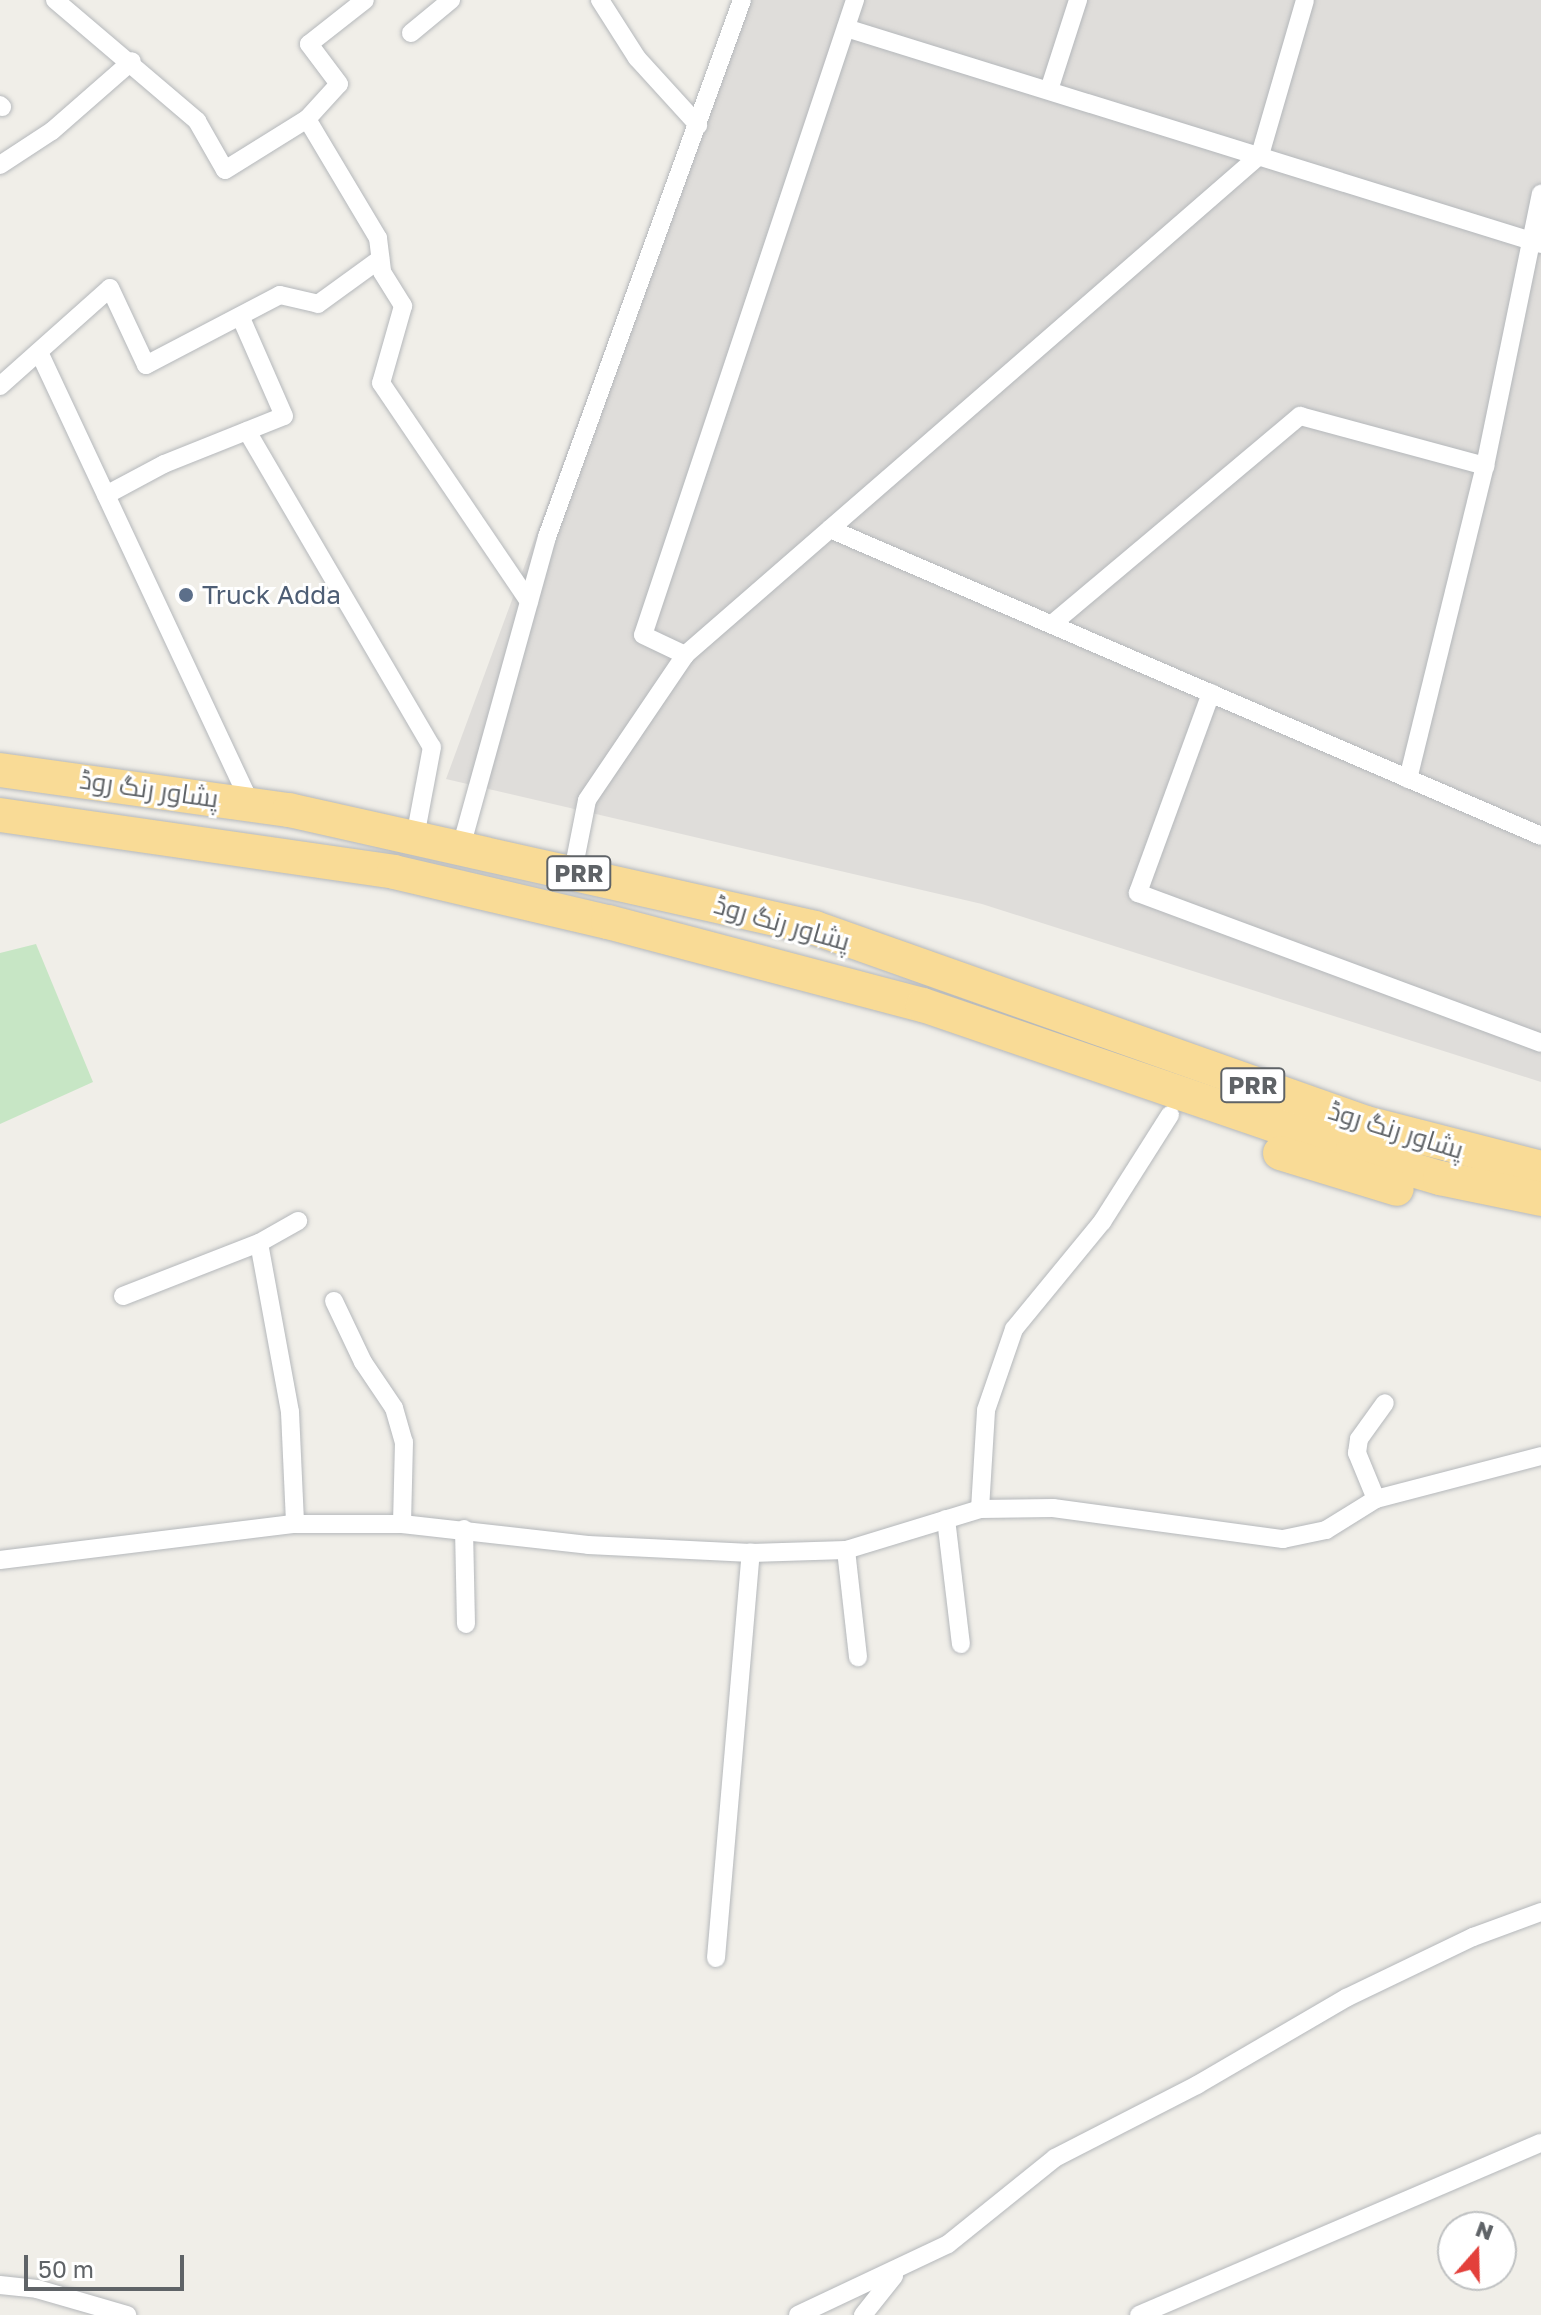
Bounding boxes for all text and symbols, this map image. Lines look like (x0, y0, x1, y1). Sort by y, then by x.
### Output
place label: Truck Adda (202, 579, 341, 611)
marker: Truck Adda (177, 586, 195, 604)
street label: پشاور رنگ روڈ (78, 764, 220, 814)
road number: PRR (545, 853, 613, 893)
street label: پشاور رنگ روڈ (711, 889, 853, 957)
road number: PRR (1219, 1065, 1287, 1105)
street label: پشاور رنگ روڈ (1325, 1095, 1467, 1165)
north arrow (1437, 2211, 1517, 2291)
text: N (1472, 2214, 1497, 2245)
scale bar (28, 2239, 188, 2289)
text: 50 m (38, 2254, 94, 2283)

